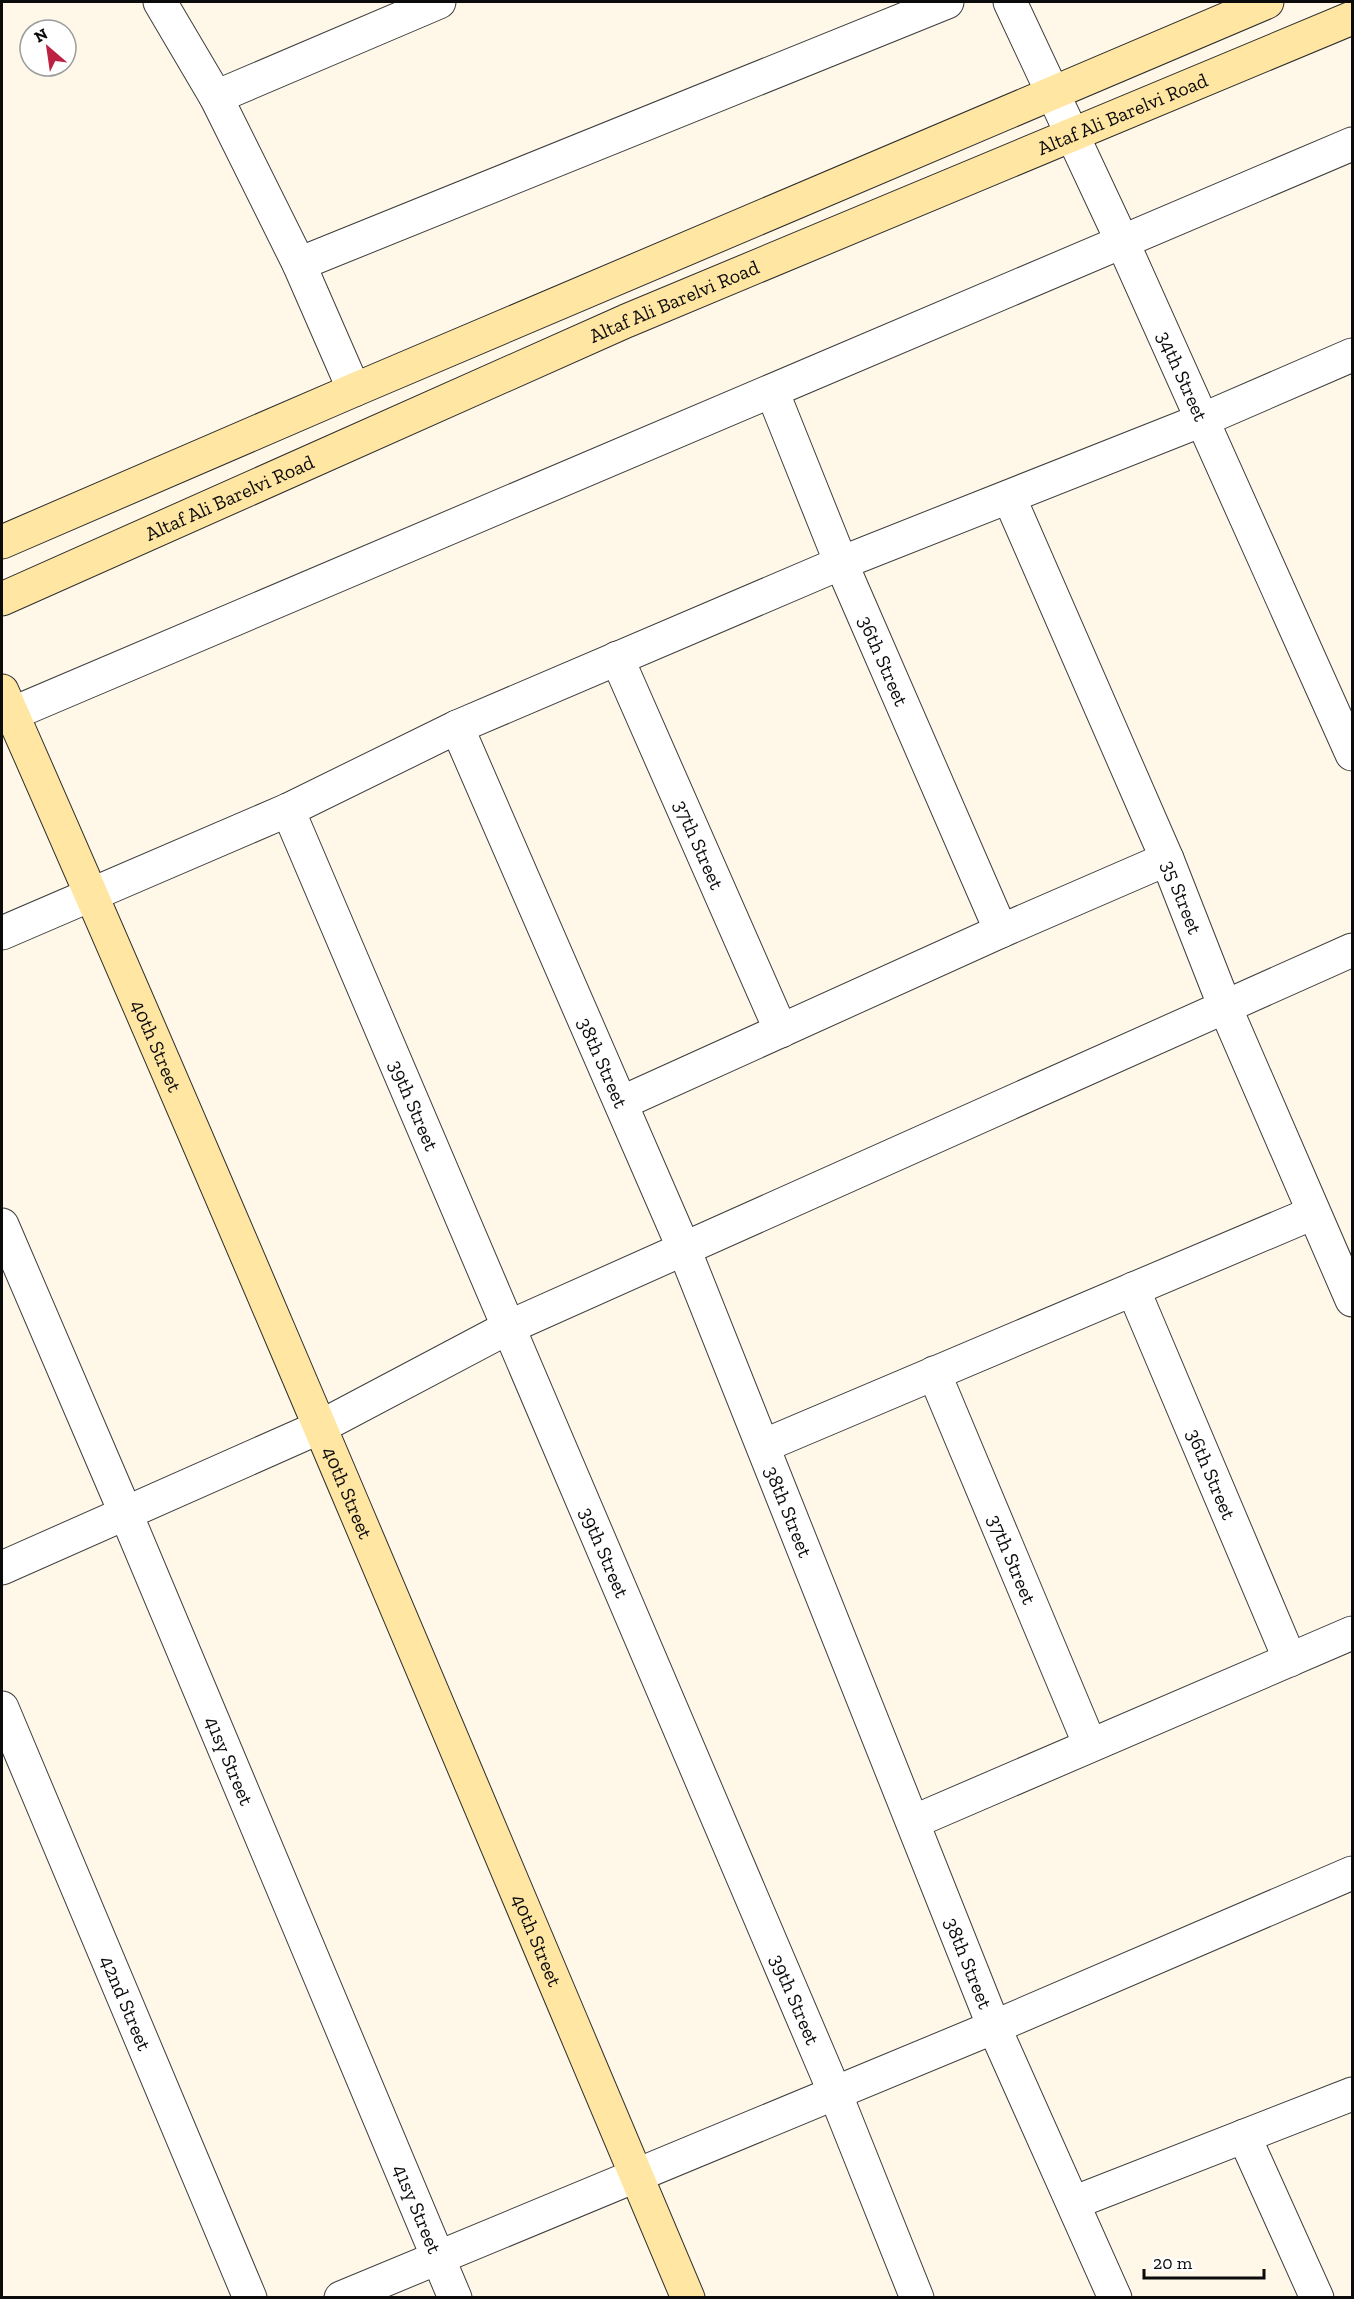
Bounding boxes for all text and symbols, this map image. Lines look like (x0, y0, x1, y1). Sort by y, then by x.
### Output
north arrow (18, 18, 78, 78)
text: N (31, 24, 51, 47)
street label: Altaf Ali Barelvi Road (1034, 68, 1211, 160)
street label: Altaf Ali Barelvi Road (585, 255, 763, 348)
street label: 34th Street (1152, 327, 1213, 425)
street label: Altaf Ali Barelvi Road (141, 450, 318, 546)
street label: 36th Street (853, 612, 914, 710)
street label: 37th Street (669, 796, 729, 894)
street label: 35 Street (1157, 857, 1207, 938)
street label: 40th Street (126, 996, 187, 1096)
street label: 38th Street (573, 1014, 633, 1112)
street label: 39th Street (384, 1056, 444, 1155)
street label: 36th Street (1182, 1425, 1241, 1524)
street label: 40th Street (318, 1443, 378, 1543)
street label: 38th Street (760, 1463, 818, 1561)
street label: 39th Street (575, 1503, 635, 1602)
street label: 37th Street (983, 1511, 1042, 1608)
street label: 41sy Street (200, 1713, 259, 1809)
street label: 40th Street (507, 1890, 567, 1990)
street label: 38th Street (940, 1914, 998, 2013)
street label: 39th Street (765, 1951, 825, 2049)
street label: 42nd Street (95, 1952, 157, 2055)
street label: 41sy Street (388, 2161, 447, 2257)
scale bar (1144, 2242, 1264, 2280)
text: 20 m (1153, 2252, 1193, 2274)

